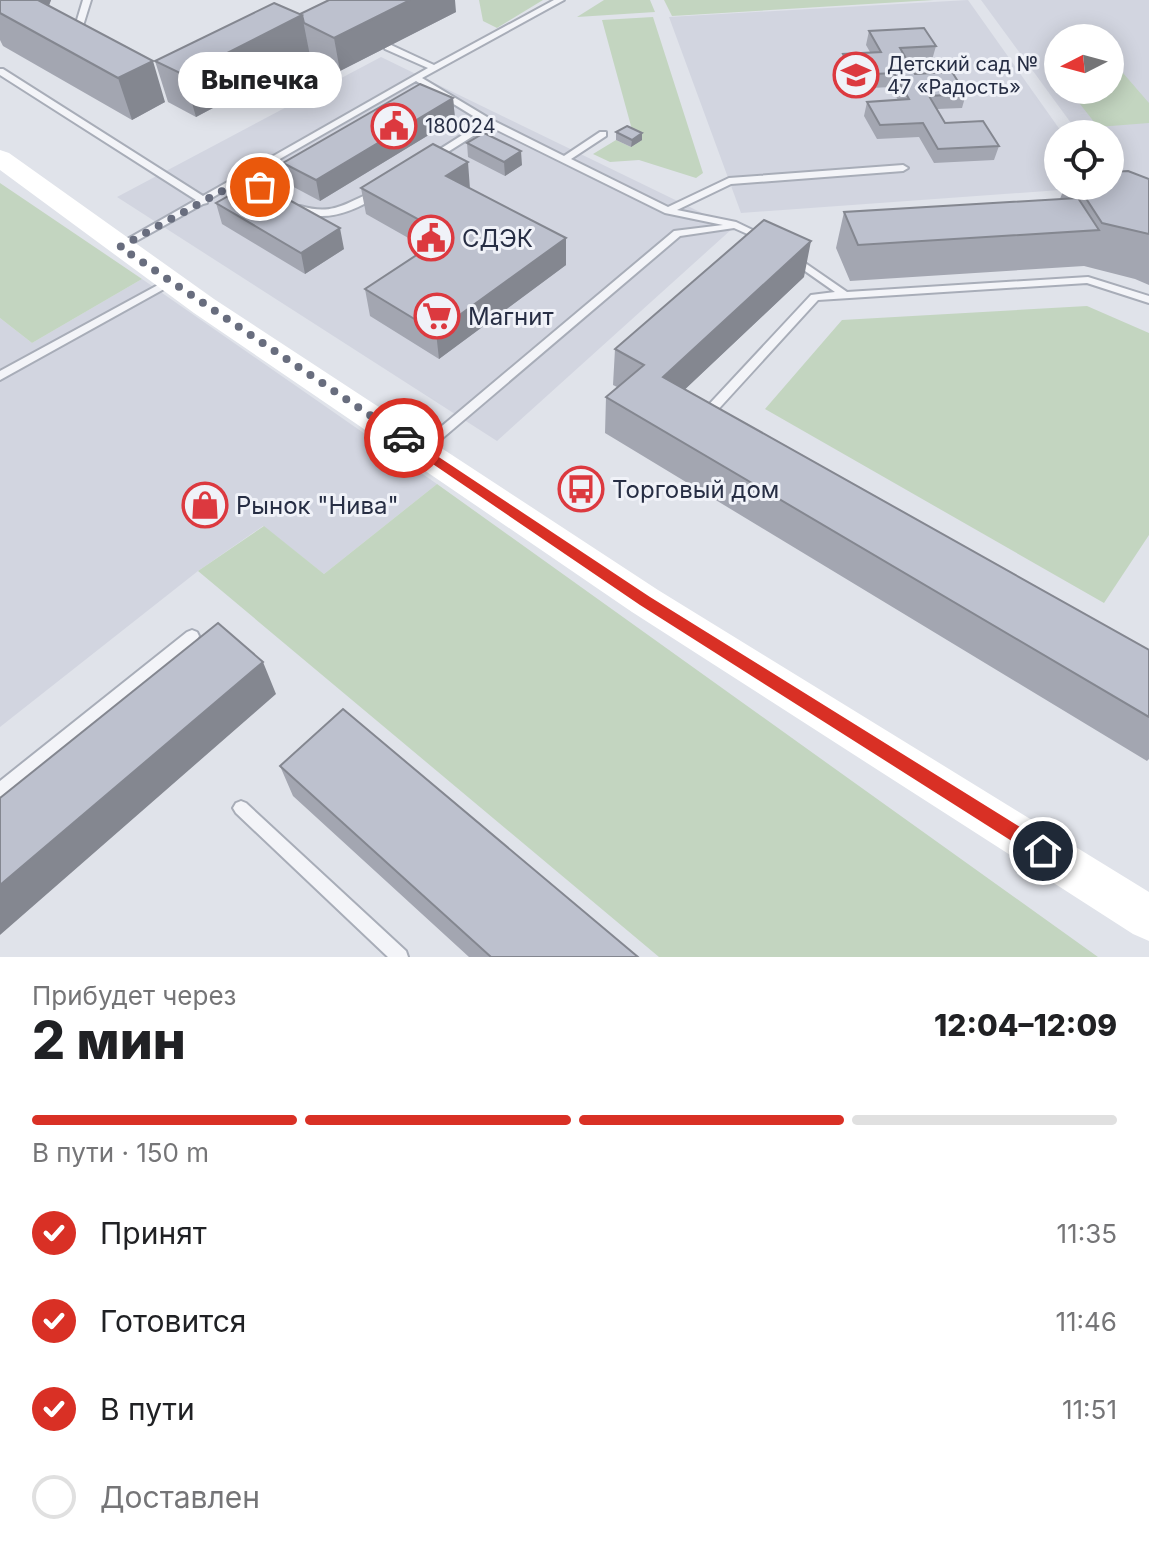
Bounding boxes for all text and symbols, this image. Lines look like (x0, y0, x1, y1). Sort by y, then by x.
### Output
north arrow (1044, 24, 1124, 104)
map controls (1044, 24, 1124, 200)
callout: Выпечка (178, 51, 342, 107)
school or university icon: Детский сад № 47 «Радость» (832, 51, 880, 99)
place label: Детский сад № 47 «Радость» (887, 52, 1038, 99)
text: Выпечка (201, 64, 319, 95)
public building icon: 180024 (370, 102, 418, 150)
place label: 180024 (425, 114, 496, 138)
button: locate (1044, 120, 1124, 200)
pin (226, 153, 294, 221)
icon: bag (238, 165, 282, 209)
public building icon: СДЭК (407, 214, 455, 262)
place label: СДЭК (462, 224, 533, 253)
supermarket icon: Магнит (413, 292, 461, 340)
place label: Магнит (468, 302, 554, 331)
courier (364, 398, 444, 478)
icon: car (382, 416, 426, 460)
bus stop icon: Торговый дом (557, 465, 605, 513)
place label: Торговый дом (612, 475, 779, 504)
shop icon: Рынок "Нива" (181, 481, 229, 529)
place label: Рынок "Нива" (236, 491, 399, 520)
pin (1009, 817, 1077, 885)
icon: home (1021, 829, 1065, 873)
text: Прибудет через (32, 980, 236, 1011)
text: 12:04–12:09 (934, 1007, 1117, 1043)
text: 2 мин (32, 1009, 186, 1072)
text: В пути · 150 m (32, 1137, 209, 1168)
icon: check (32, 1211, 76, 1255)
text: Принят (100, 1215, 207, 1251)
text: 11:35 (1056, 1218, 1117, 1249)
icon: check (32, 1299, 76, 1343)
text: Готовится (100, 1303, 246, 1339)
text: 11:46 (1055, 1306, 1117, 1337)
icon: check (32, 1387, 76, 1431)
text: В пути (100, 1391, 195, 1427)
text: 11:51 (1062, 1394, 1117, 1425)
text: Доставлен (100, 1479, 260, 1515)

